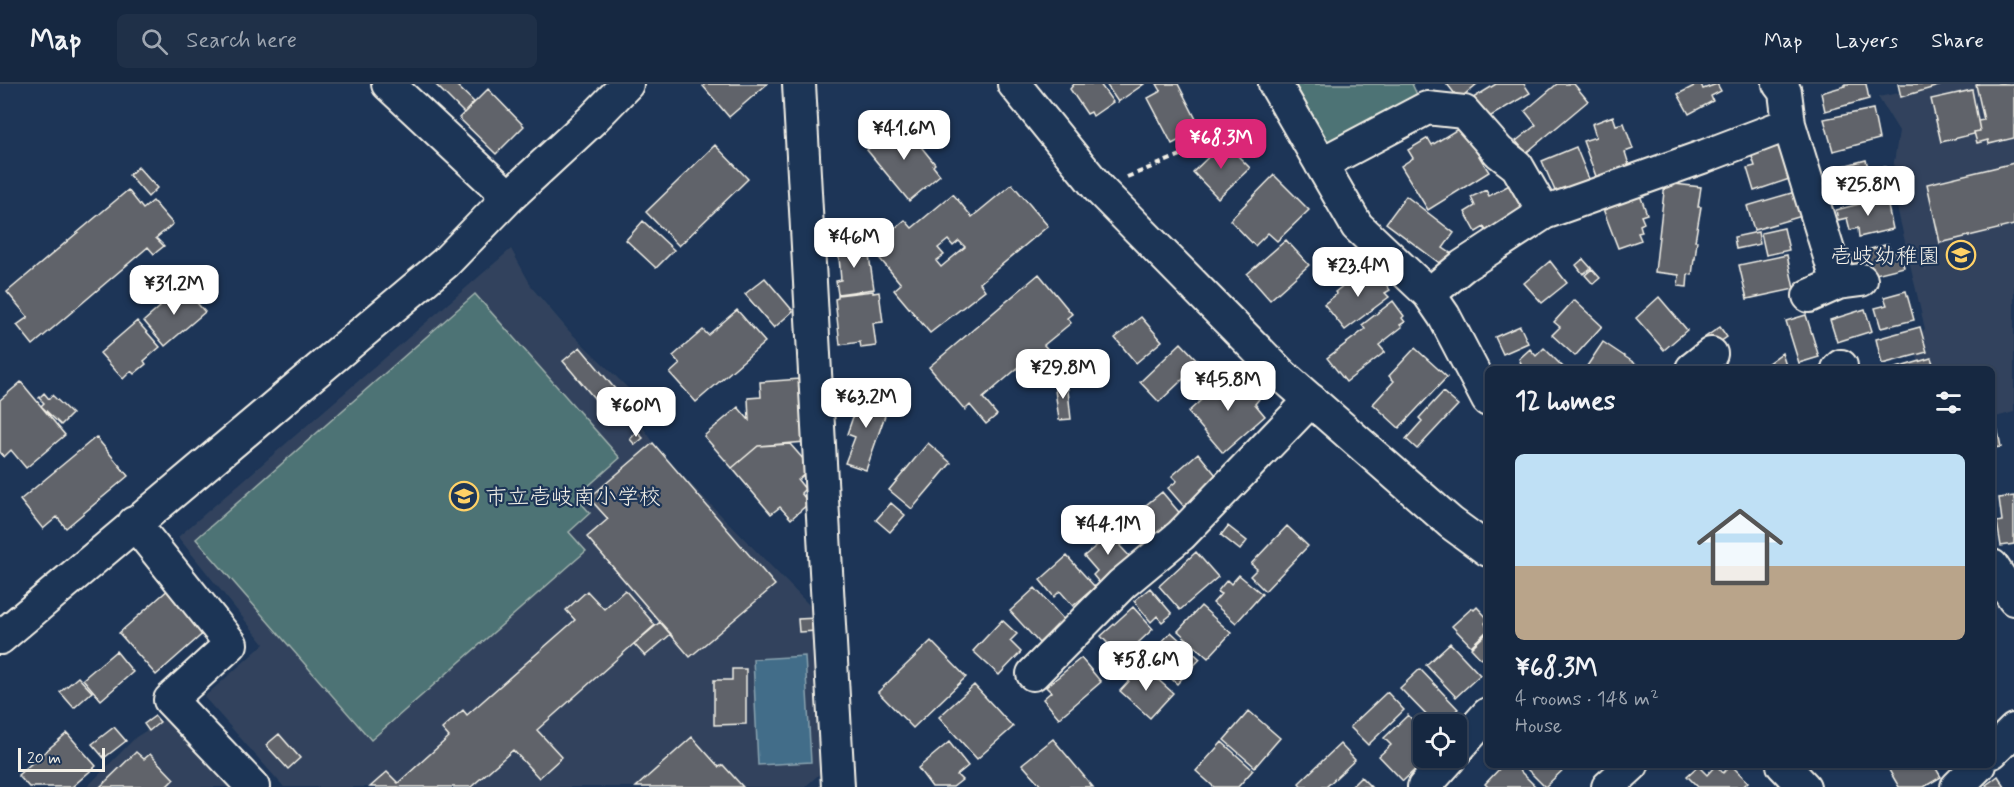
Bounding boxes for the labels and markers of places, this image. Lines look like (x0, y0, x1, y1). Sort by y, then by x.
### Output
pin: ¥41.6M (855, 110, 953, 161)
pin: ¥68.3M (1172, 119, 1270, 170)
pin: ¥25.8M (1819, 166, 1917, 217)
pin: ¥46M (818, 218, 890, 269)
school or university icon: 壱岐幼稚園 (1945, 239, 1977, 271)
place label: 壱岐幼稚園 (1830, 243, 1940, 271)
pin: ¥23.4M (1309, 247, 1407, 298)
pin: ¥31.2M (125, 265, 223, 316)
pin: ¥29.8M (1014, 349, 1112, 400)
pin: ¥45.8M (1179, 361, 1277, 412)
pin: ¥63.2M (817, 378, 915, 429)
pin: ¥60M (600, 387, 672, 438)
school or university icon: 市立壱岐南小学校 (448, 480, 480, 512)
place label: 市立壱岐南小学校 (485, 484, 661, 512)
pin: ¥44.1M (1059, 505, 1157, 556)
pin: ¥58.6M (1097, 641, 1195, 692)

